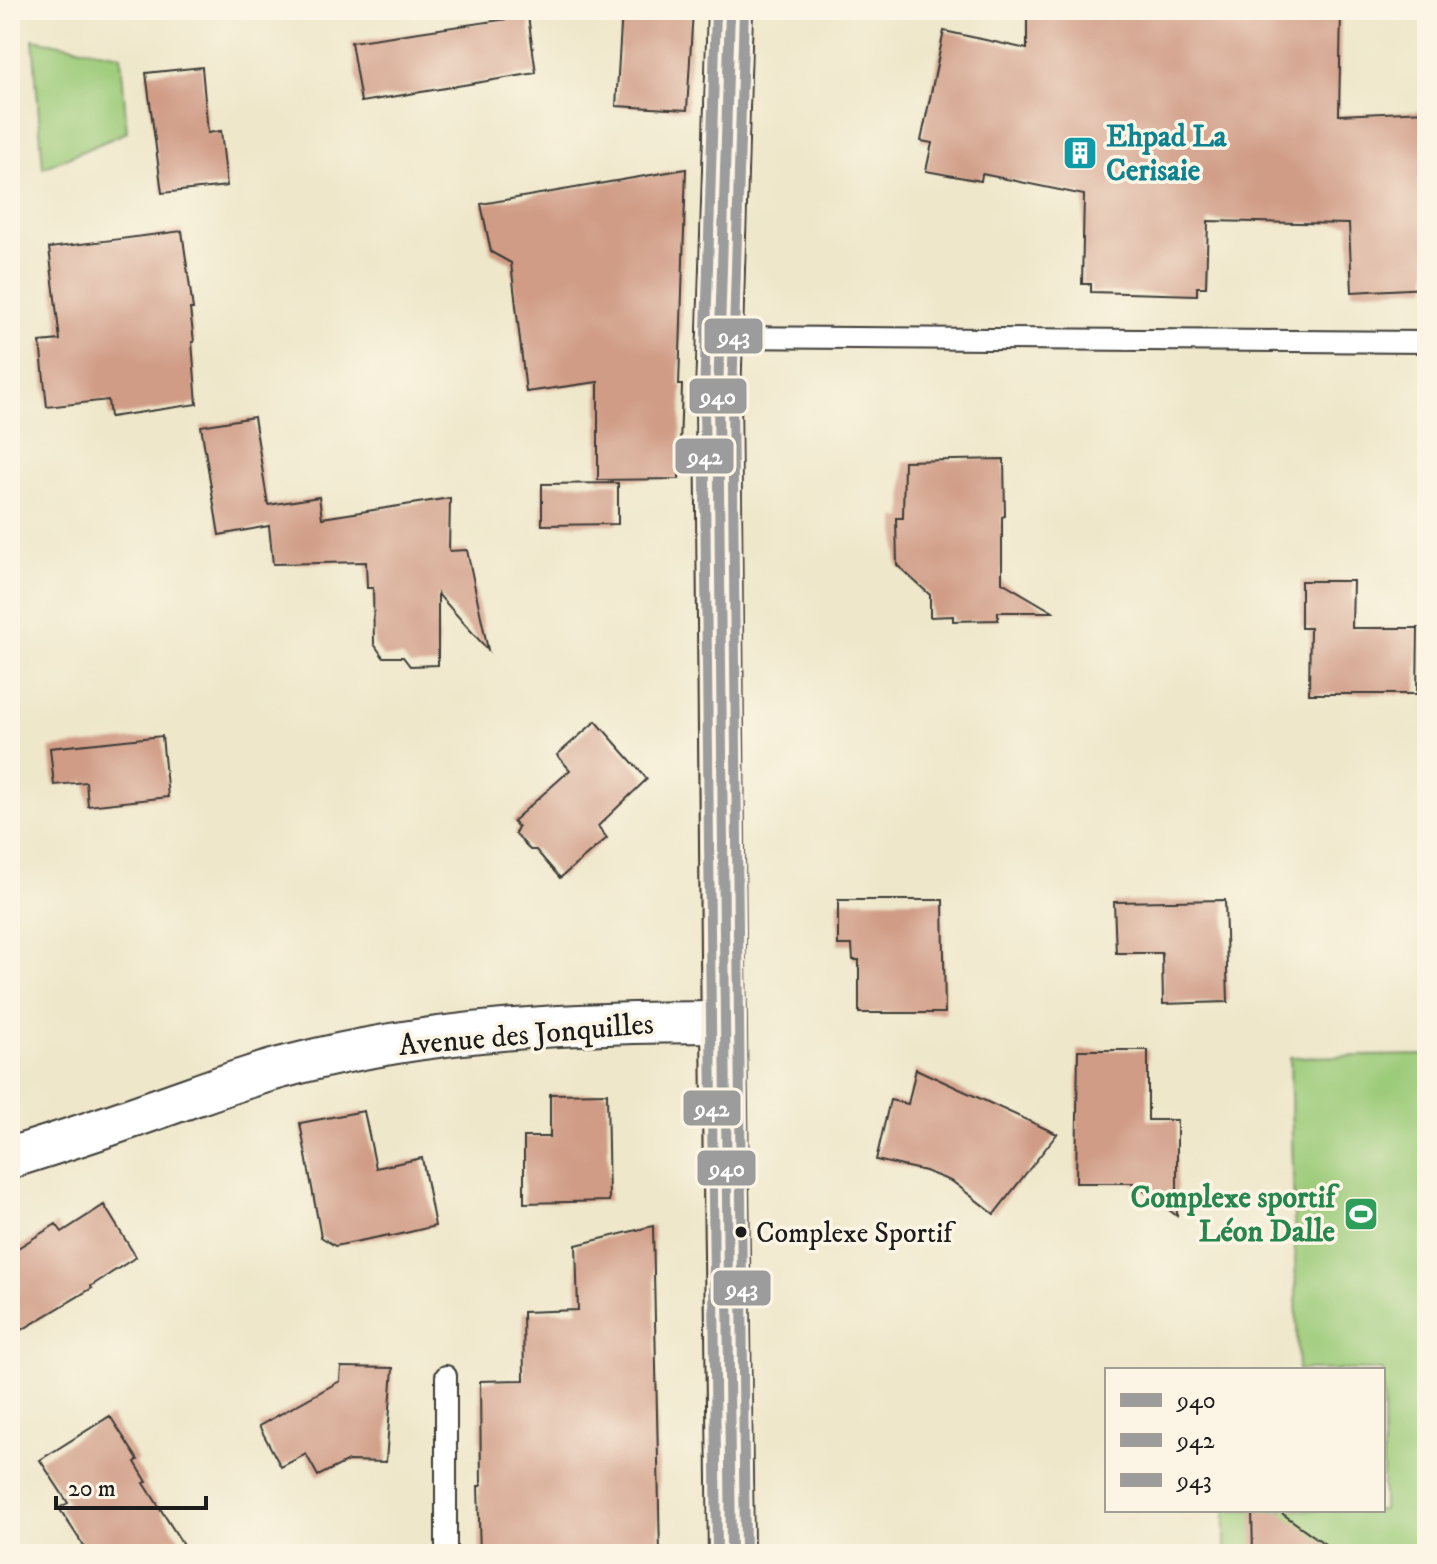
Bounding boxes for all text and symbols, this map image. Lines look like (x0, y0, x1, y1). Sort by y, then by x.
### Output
place label: Ehpad La Cerisaie (1106, 119, 1228, 190)
building icon: Ehpad La Cerisaie (1061, 134, 1099, 172)
line badge: 943 (703, 317, 764, 355)
text: 943 (716, 324, 750, 351)
line badge: 940 (688, 377, 748, 415)
text: 940 (698, 384, 736, 411)
line badge: 942 (674, 437, 735, 475)
text: 942 (686, 444, 723, 471)
street label: Avenue des Jonquilles (397, 1006, 655, 1065)
line badge: 942 (682, 1089, 742, 1127)
text: 942 (693, 1096, 730, 1123)
line badge: 940 (696, 1149, 757, 1187)
text: 940 (707, 1156, 745, 1183)
place label: Complexe sportif Léon Dalle (1131, 1180, 1340, 1251)
sports icon: Complexe sportif Léon Dalle (1342, 1195, 1380, 1233)
place label: Complexe Sportif (756, 1216, 956, 1251)
marker: Complexe Sportif (733, 1224, 749, 1240)
line badge: 943 (712, 1269, 772, 1307)
text: 943 (724, 1276, 758, 1303)
legend (1105, 1368, 1385, 1512)
text: 940 (1176, 1386, 1216, 1416)
text: 942 (1176, 1426, 1215, 1456)
scale bar (56, 1460, 206, 1510)
text: 943 (1176, 1466, 1212, 1496)
text: 20 m (68, 1474, 116, 1504)

